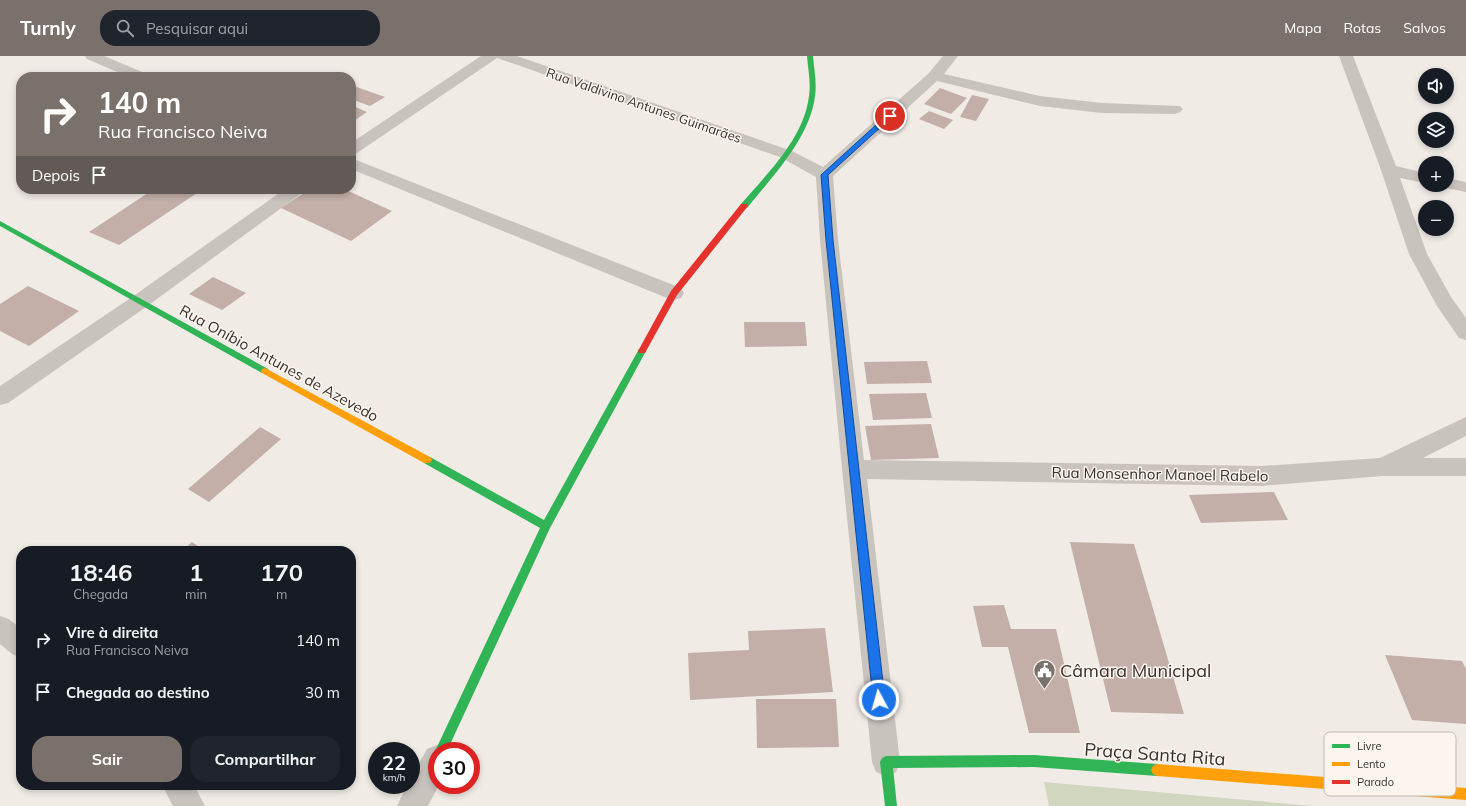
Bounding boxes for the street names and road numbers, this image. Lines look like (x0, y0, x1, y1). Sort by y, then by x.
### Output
street label: Rua Valdivino Antunes Guimarães (544, 64, 744, 146)
street label: Rua Oníbio Antunes de Azevedo (176, 300, 382, 426)
street label: Rua Monsenhor Manoel Rabelo (1051, 463, 1269, 485)
street label: Praça Santa Rita (1084, 738, 1226, 770)

